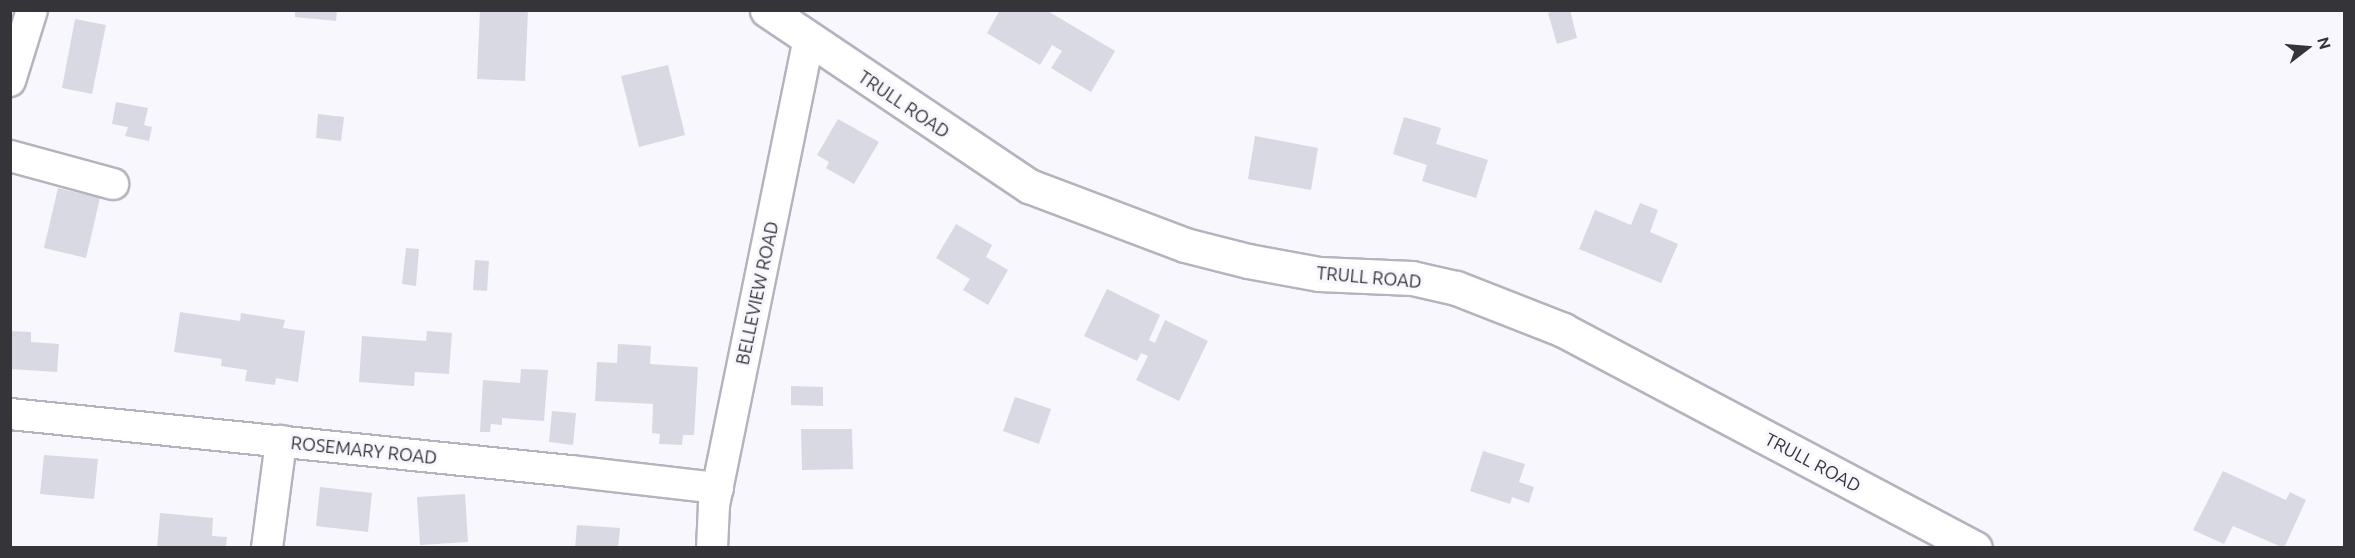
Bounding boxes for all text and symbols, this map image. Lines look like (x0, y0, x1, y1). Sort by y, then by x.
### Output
north arrow (2277, 18, 2337, 78)
text: N (2314, 35, 2335, 51)
street label: TRULL ROAD (854, 66, 954, 142)
street label: BELLEVIEW ROAD (731, 219, 783, 367)
street label: TRULL ROAD (1316, 262, 1422, 292)
street label: TRULL ROAD (1761, 428, 1865, 496)
street label: ROSEMARY ROAD (290, 432, 438, 468)

